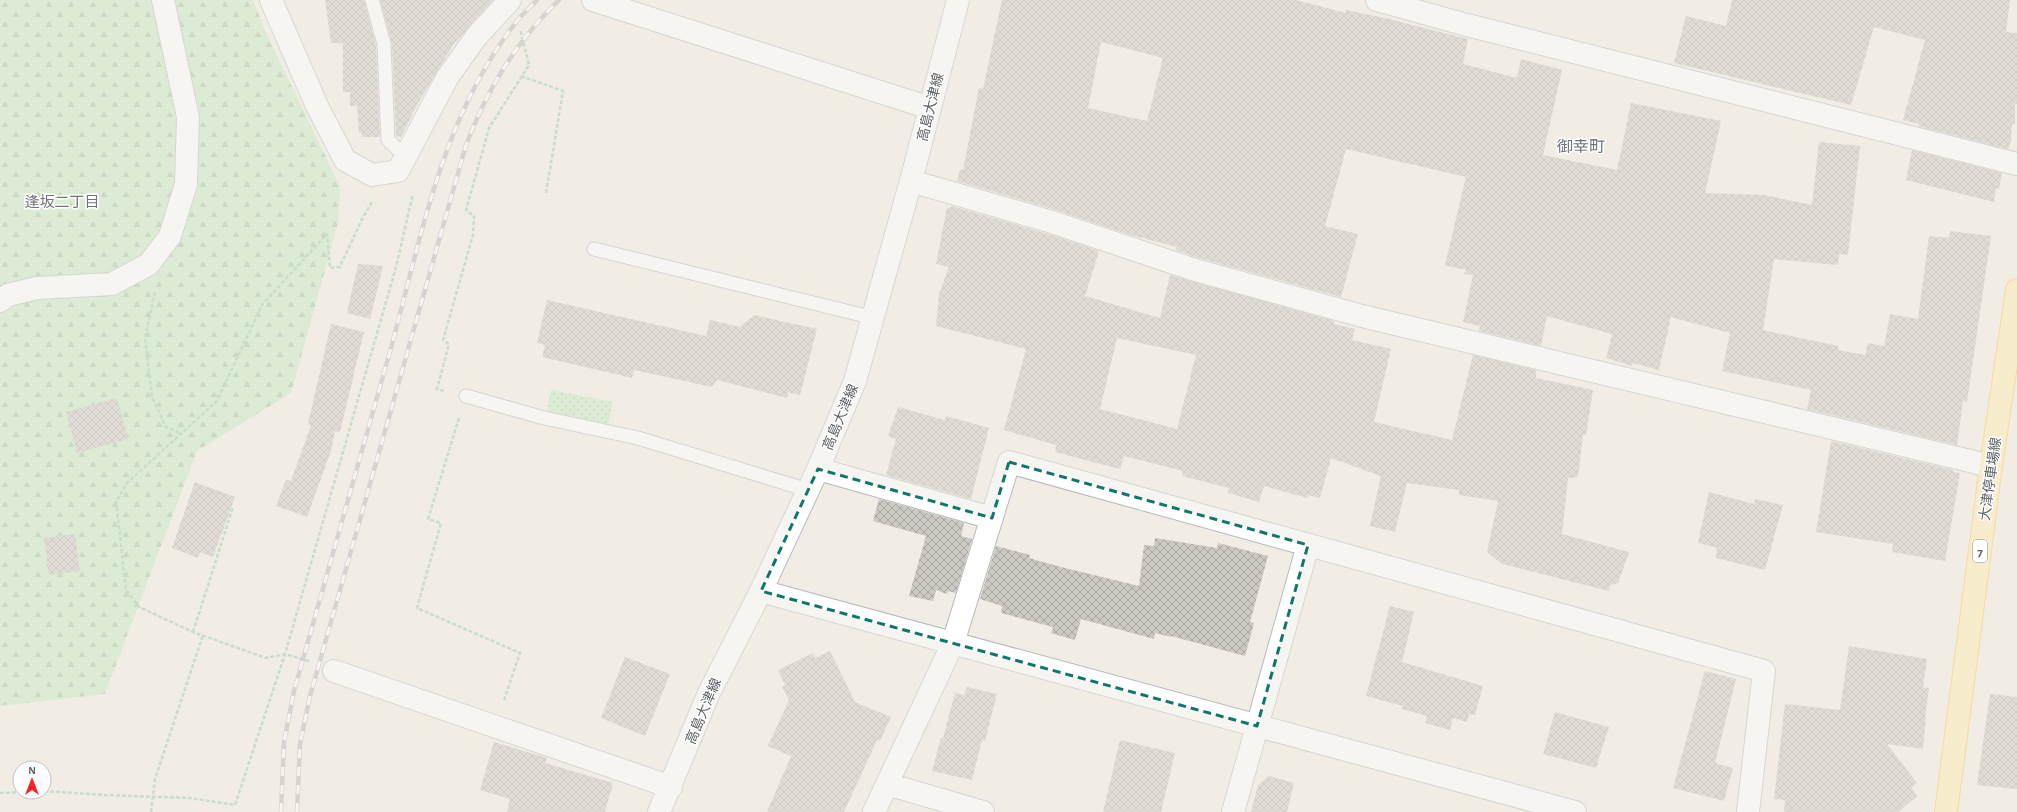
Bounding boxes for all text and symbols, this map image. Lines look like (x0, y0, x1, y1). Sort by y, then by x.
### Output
street label: 高島大津線 (915, 71, 946, 143)
district label: 御幸町 (1557, 138, 1605, 155)
district label: 逢坂二丁目 (24, 194, 100, 210)
street label: 高島大津線 (820, 382, 861, 452)
street label: 大津停車場線 (1977, 436, 2004, 522)
road number: 7 (1973, 540, 1987, 562)
street label: 高島大津線 (683, 676, 724, 746)
north arrow (12, 760, 52, 800)
text: N (28, 765, 36, 776)

